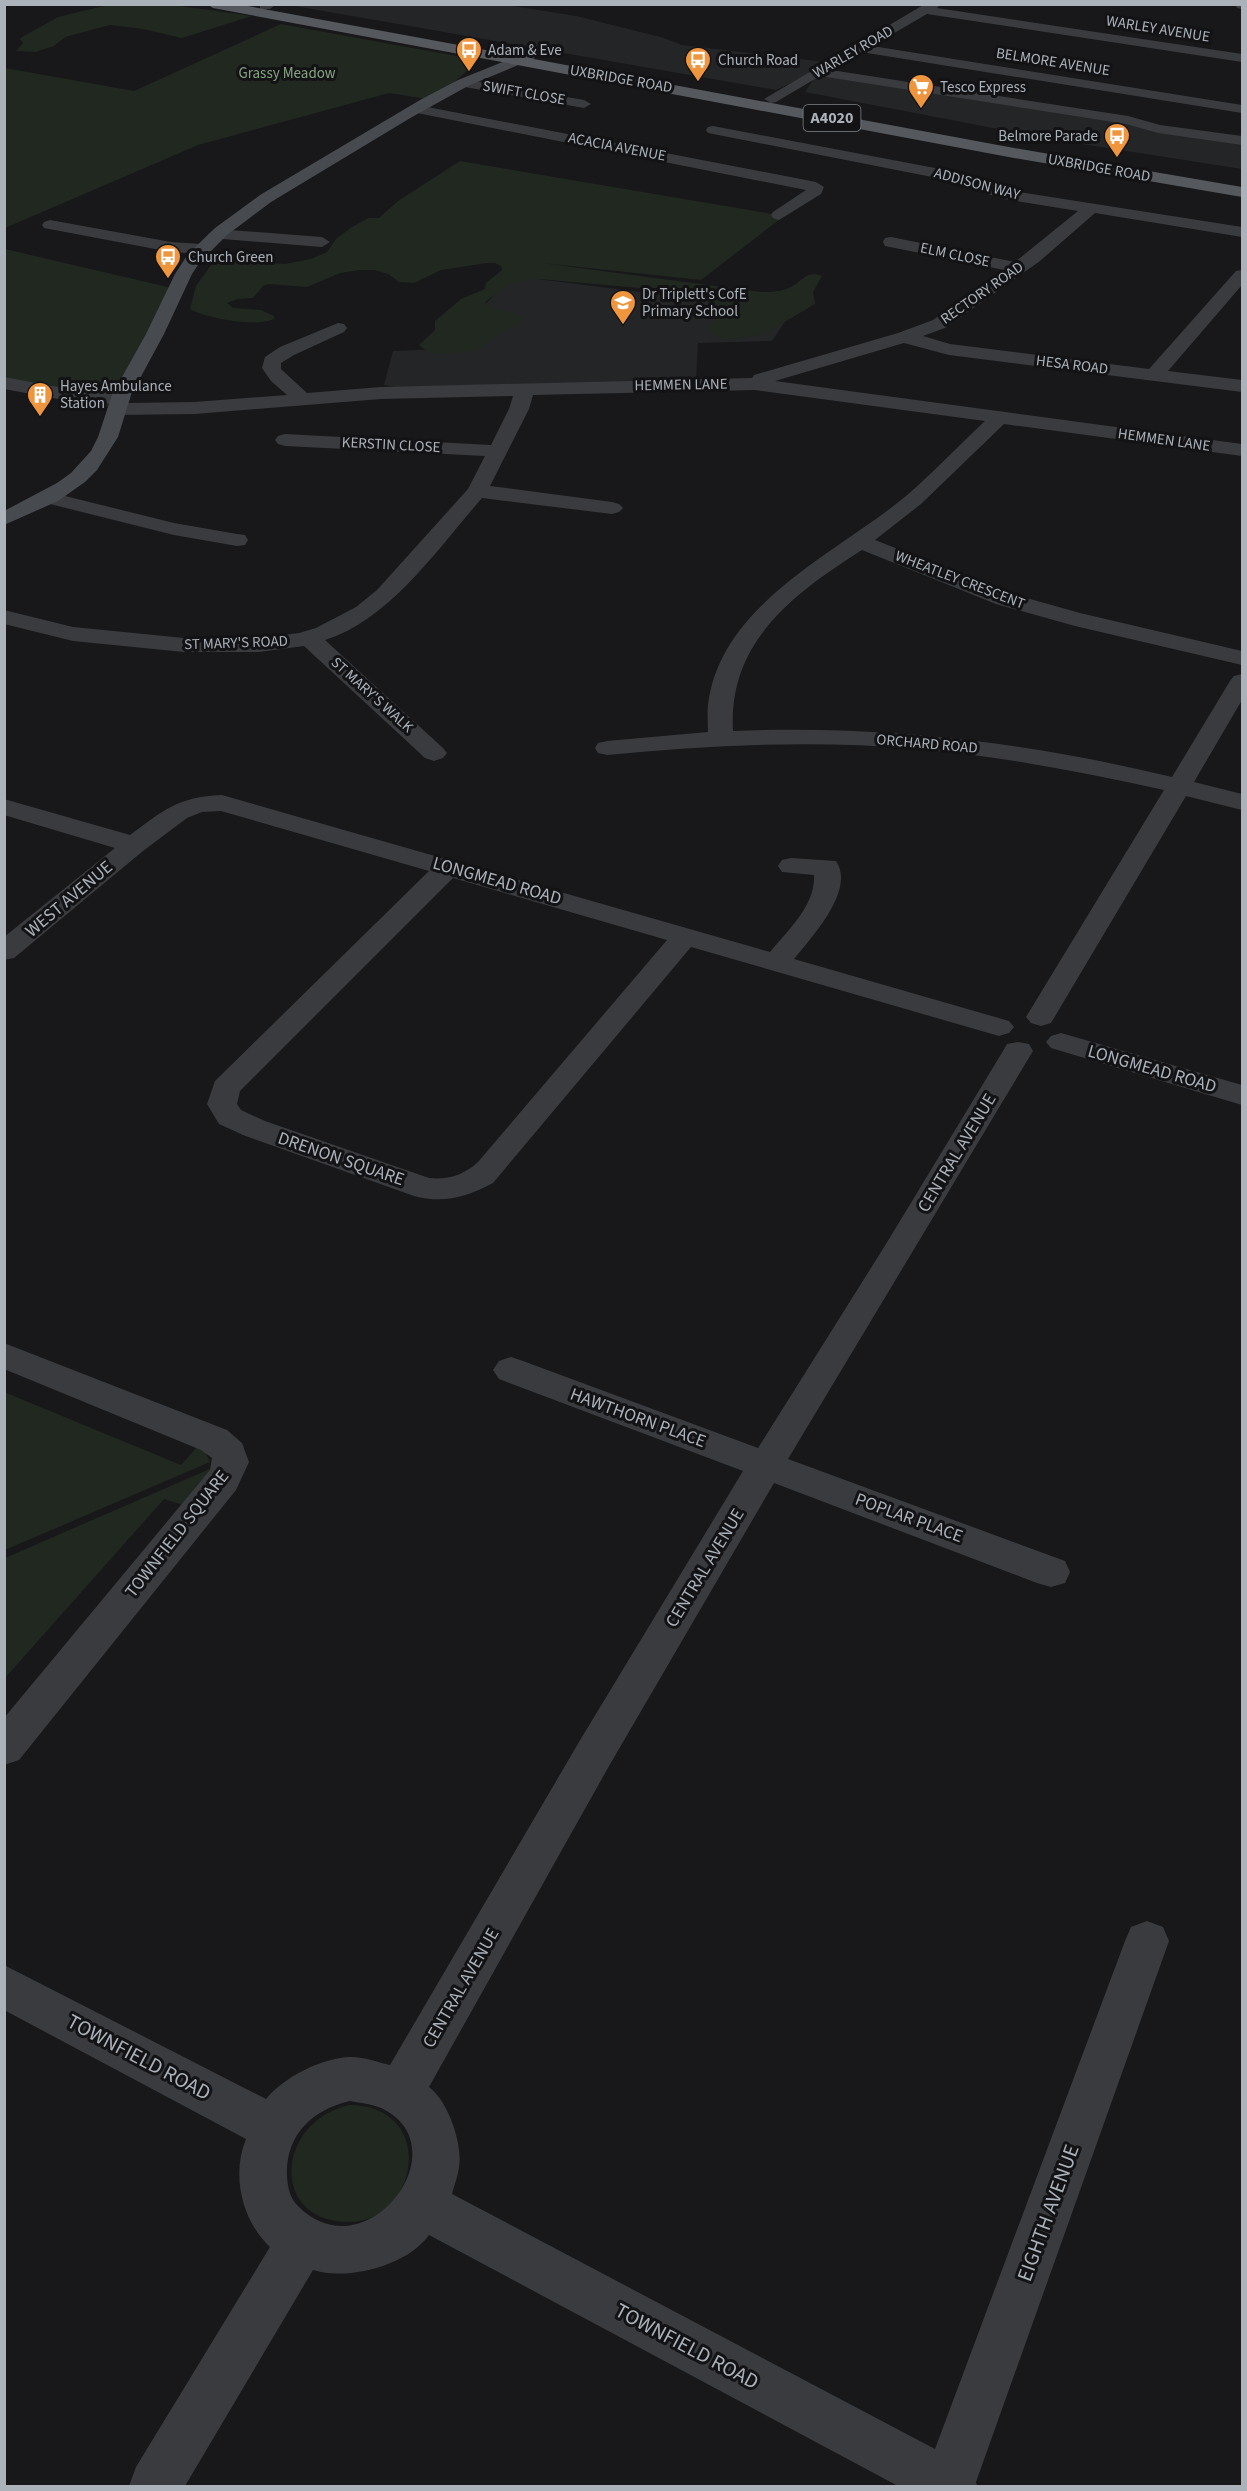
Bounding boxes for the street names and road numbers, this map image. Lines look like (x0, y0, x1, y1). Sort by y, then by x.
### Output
street label: WARLEY AVENUE (1105, 10, 1211, 48)
street label: WARLEY ROAD (809, 21, 897, 83)
street label: BELMORE AVENUE (994, 43, 1112, 81)
street label: UXBRIDGE ROAD (568, 60, 674, 98)
street label: SWIFT CLOSE (481, 75, 567, 111)
road number: A4020 (804, 105, 860, 131)
street label: ACACIA AVENUE (566, 127, 668, 167)
street label: UXBRIDGE ROAD (1046, 149, 1152, 187)
street label: ADDISON WAY (932, 162, 1023, 206)
street label: ELM CLOSE (918, 237, 992, 273)
street label: RECTORY ROAD (936, 257, 1028, 329)
street label: HESA ROAD (1035, 350, 1109, 380)
street label: HEMMEN LANE (634, 374, 728, 396)
street label: HEMMEN LANE (1116, 423, 1212, 457)
street label: KERSTIN CLOSE (341, 432, 441, 458)
street label: WHEATLEY CRESCENT (892, 546, 1028, 614)
street label: ST MARY'S ROAD (184, 631, 288, 655)
street label: ST MARY'S WALK (326, 652, 418, 738)
street label: ORCHARD ROAD (876, 729, 978, 759)
street label: LONGMEAD ROAD (430, 851, 564, 911)
street label: WEST AVENUE (20, 855, 118, 943)
street label: LONGMEAD ROAD (1085, 1039, 1219, 1099)
street label: CENTRAL AVENUE (912, 1089, 1002, 1217)
street label: DRENON SQUARE (275, 1126, 407, 1192)
street label: HAWTHORN PLACE (567, 1382, 709, 1454)
street label: TOWNFIELD SQUARE (119, 1465, 235, 1603)
street label: POPLAR PLACE (852, 1487, 966, 1549)
street label: CENTRAL AVENUE (660, 1504, 750, 1632)
street label: CENTRAL AVENUE (417, 1924, 505, 2052)
street label: TOWNFIELD ROAD (62, 2006, 216, 2108)
street label: EIGHTH AVENUE (1009, 2140, 1087, 2286)
street label: TOWNFIELD ROAD (610, 2295, 764, 2397)

